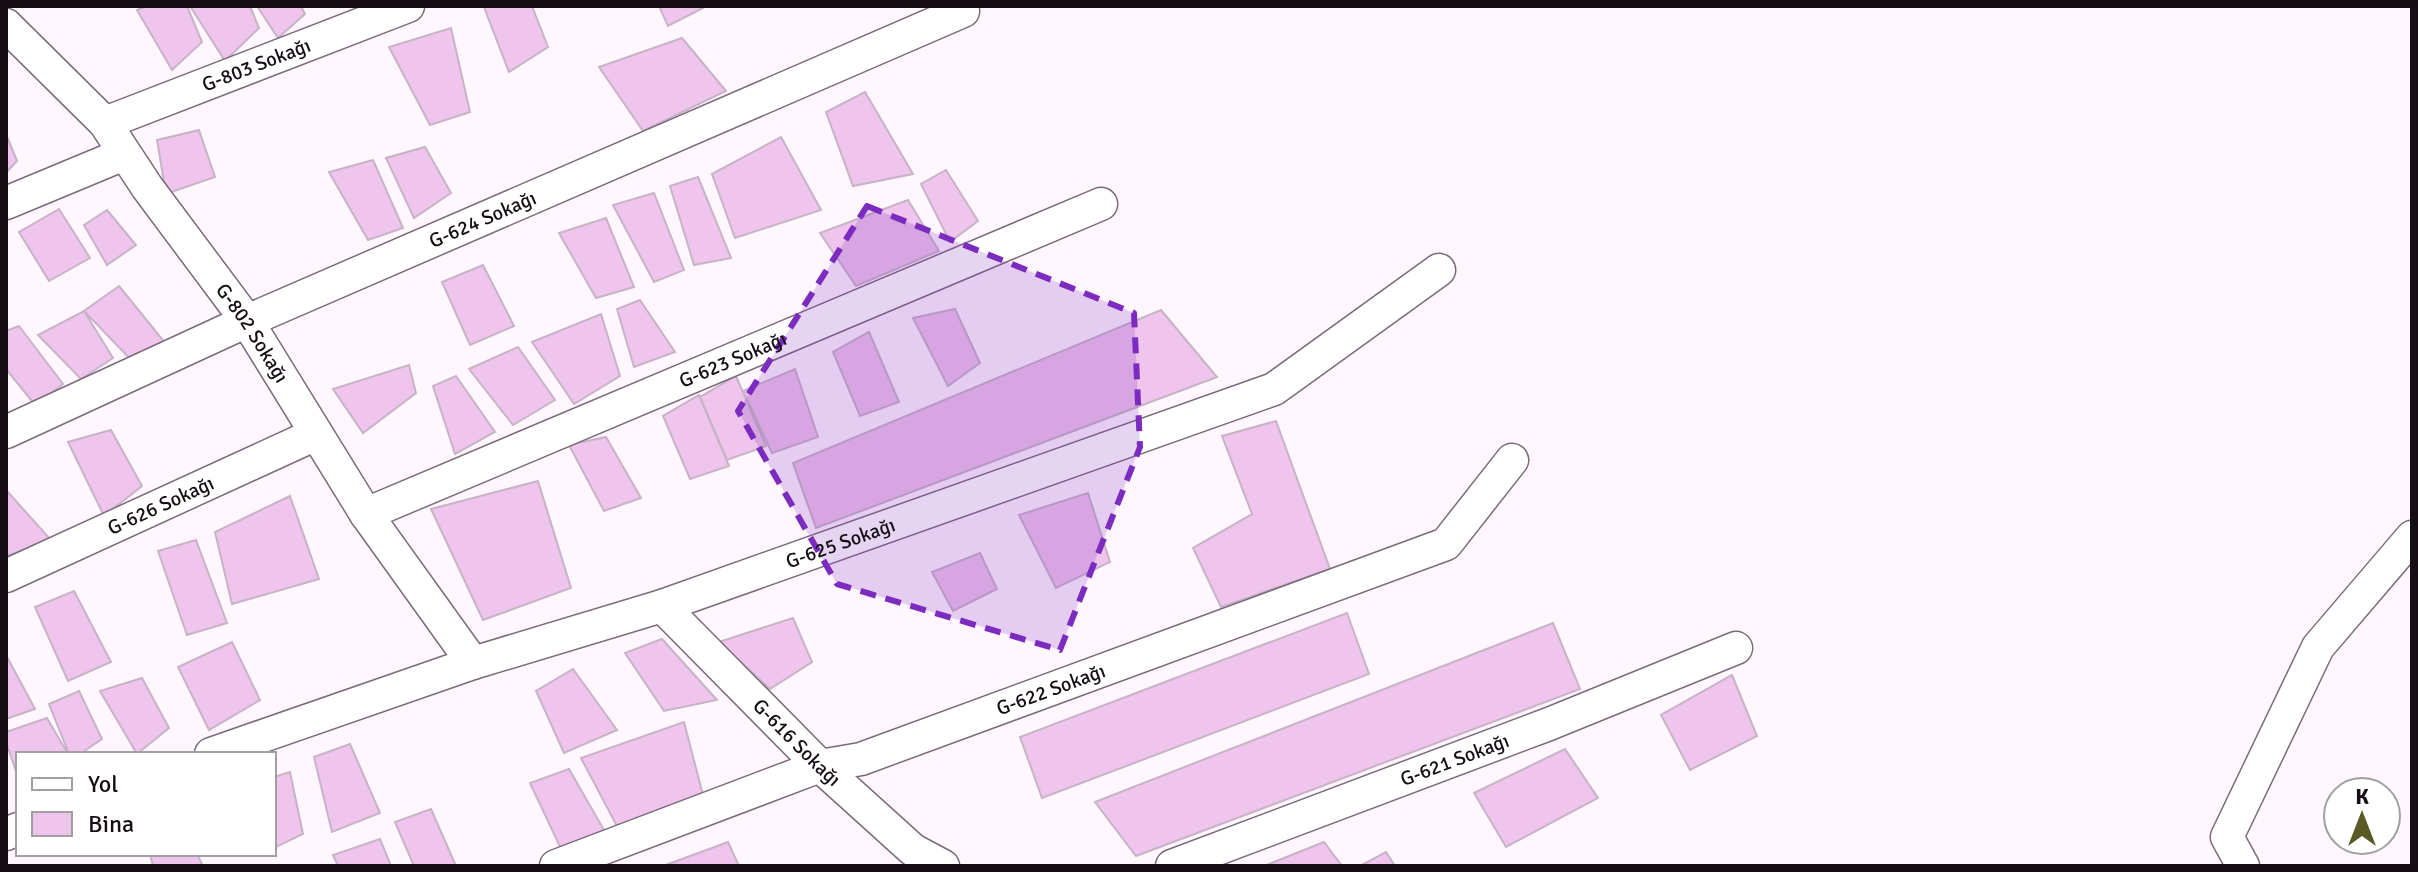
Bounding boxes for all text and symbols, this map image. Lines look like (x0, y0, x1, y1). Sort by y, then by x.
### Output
street label: G-803 Sokağı (198, 33, 314, 97)
street label: G-624 Sokağı (425, 185, 540, 254)
street label: G-802 Sokağı (210, 278, 294, 388)
street label: G-623 Sokağı (675, 326, 790, 394)
street label: G-626 Sokağı (104, 470, 218, 541)
street label: G-625 Sokağı (782, 512, 899, 574)
street label: G-622 Sokağı (993, 658, 1109, 721)
street label: G-616 Sokağı (747, 694, 846, 792)
street label: G-621 Sokağı (1397, 728, 1513, 792)
legend (16, 752, 276, 856)
text: Yol (88, 769, 118, 799)
north arrow (2322, 776, 2402, 856)
text: K (2355, 783, 2369, 810)
text: Bina (88, 809, 134, 839)

